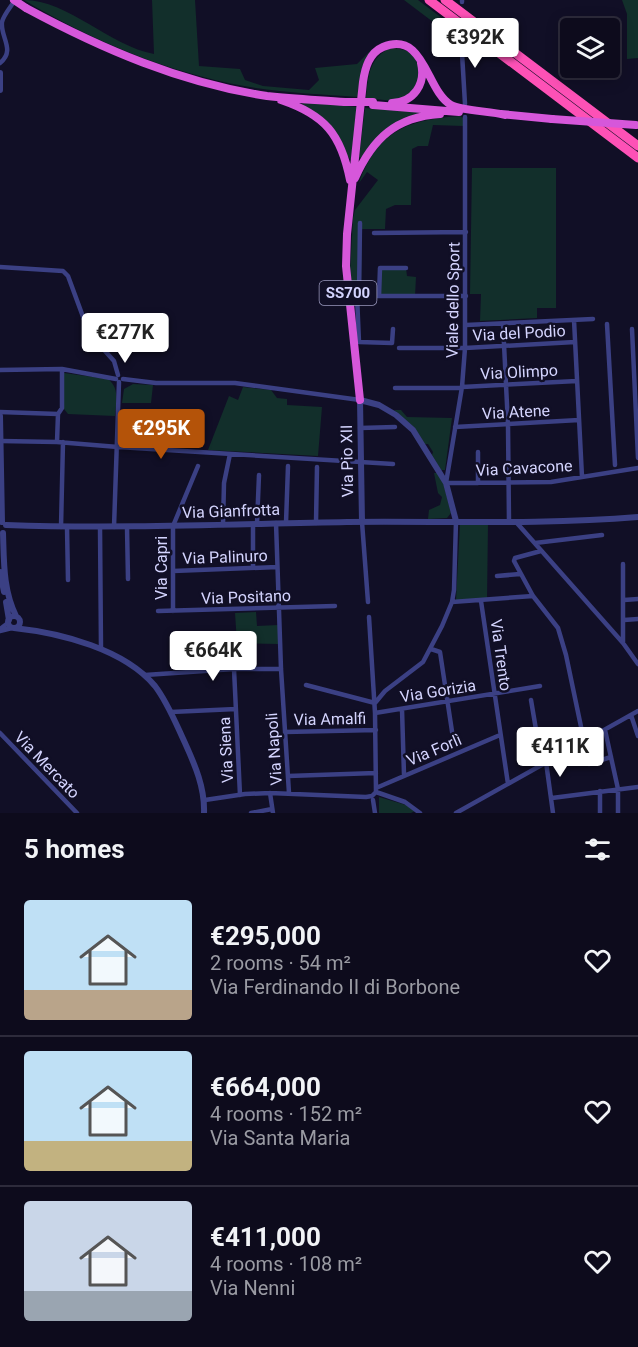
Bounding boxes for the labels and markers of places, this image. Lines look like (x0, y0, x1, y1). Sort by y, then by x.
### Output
pin: €392K (433, 18, 517, 69)
pin: €277K (83, 313, 167, 364)
pin: €295K (119, 409, 203, 460)
pin: €664K (171, 631, 255, 682)
pin: €411K (518, 727, 602, 778)

